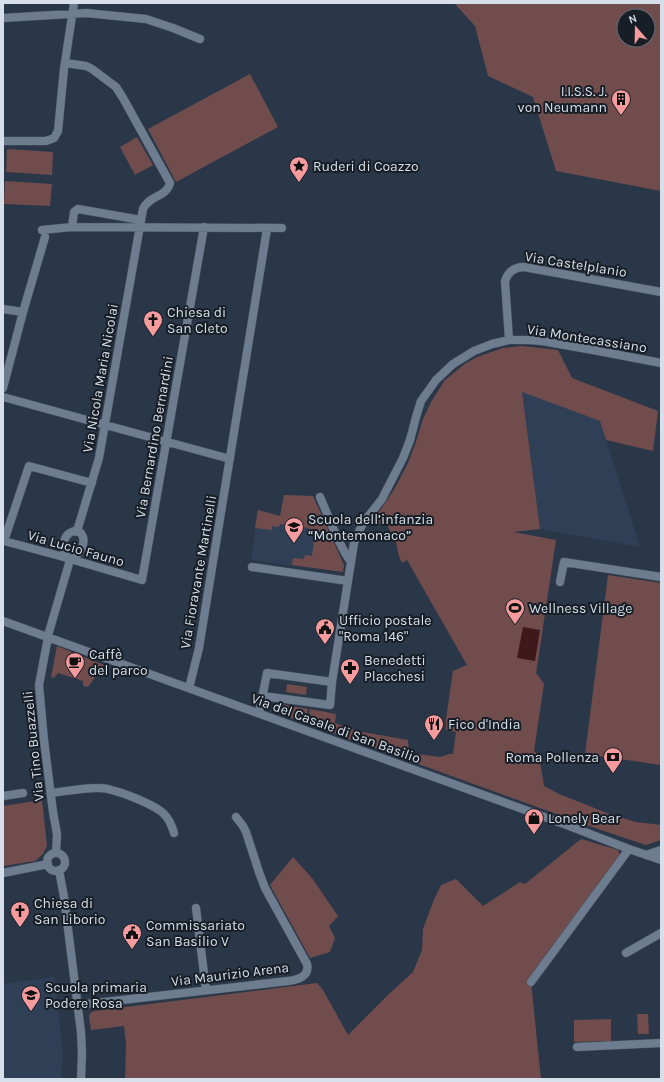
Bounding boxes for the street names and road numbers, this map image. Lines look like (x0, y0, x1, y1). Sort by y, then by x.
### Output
street label: Via Castelplanio (524, 248, 628, 281)
street label: Via Nicola Maria Nicolai (79, 302, 122, 454)
street label: Via Montecassiano (526, 321, 648, 356)
street label: Via Bernardino Bernardini (132, 355, 177, 520)
street label: Via Fioravante Martinelli (177, 494, 220, 650)
street label: Via Lucio Fauno (26, 527, 126, 570)
street label: Via Tino Buazzelli (19, 690, 48, 802)
street label: Via del Casale di San Basilio (249, 690, 423, 767)
street label: Via Maurizio Arena (170, 959, 290, 990)

